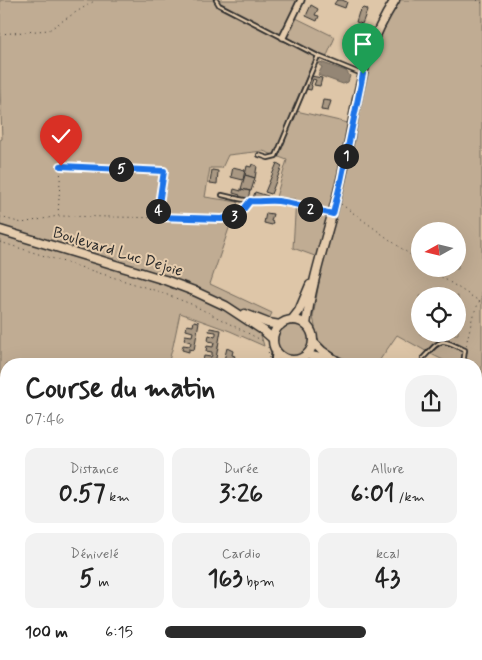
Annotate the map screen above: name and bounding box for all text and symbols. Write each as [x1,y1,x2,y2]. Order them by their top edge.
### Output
pin [342,23,384,74]
icon: arrive [349,30,377,58]
pin [40,115,82,166]
icon: check [47,122,75,150]
pin: 1 [334,144,358,168]
text: 1 [343,147,350,165]
pin: 5 [108,156,134,182]
text: 5 [117,160,126,178]
pin: 2 [298,196,322,222]
pin: 4 [146,198,170,224]
text: 2 [307,200,314,218]
text: 4 [154,202,163,220]
pin: 3 [222,204,246,228]
text: 3 [231,207,238,225]
street label: Boulevard Luc Dejoie [50,222,186,282]
north arrow [411,222,466,278]
map controls [411,222,466,342]
button: locate [411,287,466,342]
text: Course du matin [25,371,215,408]
button: share [405,375,457,427]
text: 07:46 [25,409,64,430]
text: Distance [70,460,119,478]
text: Durée [223,460,259,478]
text: Allure [371,460,404,478]
text: 0.57 [59,478,106,511]
text: 3:26 [219,478,263,511]
text: 6:01 [350,478,395,511]
text: km [106,488,130,506]
text: /km [395,488,425,506]
text: Dénivelé [70,545,118,563]
text: Cardio [222,545,260,563]
text: kcal [376,545,399,563]
text: 5 [79,563,94,596]
text: 163 [207,563,243,596]
text: 43 [375,563,400,596]
text: m [94,573,109,591]
text: bpm [243,573,275,591]
text: 100 m [25,622,68,643]
text: 6:15 [105,622,133,643]

